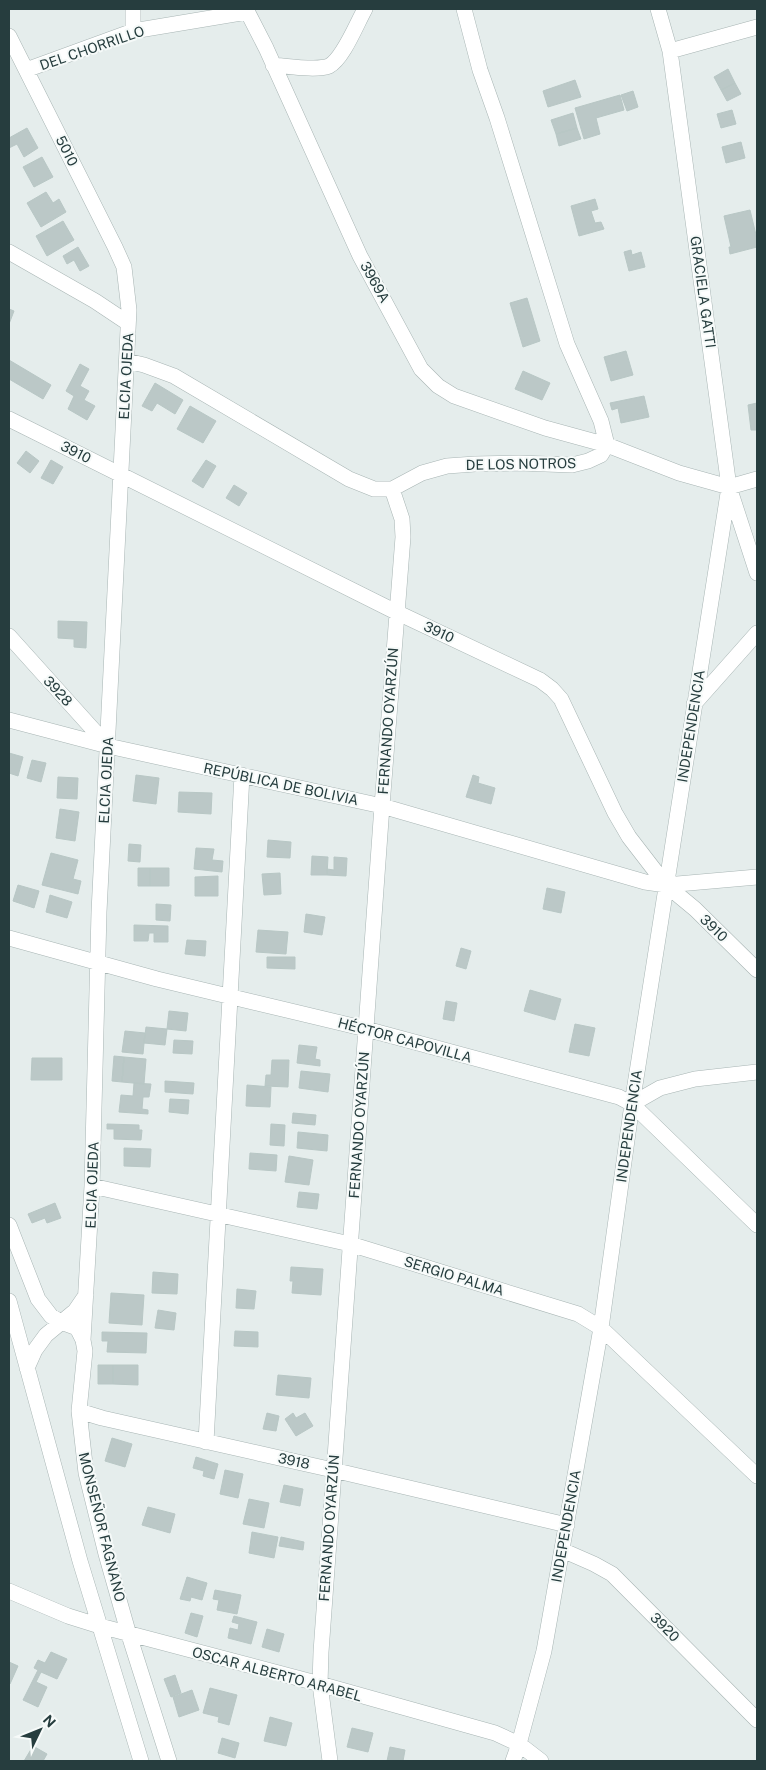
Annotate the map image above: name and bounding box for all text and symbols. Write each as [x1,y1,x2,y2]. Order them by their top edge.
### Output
street label: DEL CHORRILLO [38,23,146,73]
street label: 5010 [53,133,81,169]
street label: GRACIELA GATTI [687,235,719,349]
street label: 3969A [357,259,393,305]
street label: ELCIA OJEDA [116,332,136,420]
street label: 3910 [58,438,94,466]
street label: DE LOS NOTROS [465,455,577,473]
street label: 3910 [421,618,457,646]
street label: FERNANDO OYARZÚN [373,647,401,795]
street label: INDEPENDENCIA [674,668,708,783]
street label: 3928 [40,673,76,709]
street label: ELCIA OJEDA [96,736,116,824]
street label: REPÚBLICA DE BOLIVIA [202,758,360,808]
street label: 3910 [697,911,731,945]
street label: HÉCTOR CAPOVILLA [336,1013,474,1066]
street label: FERNANDO OYARZÚN [344,1051,372,1199]
street label: INDEPENDENCIA [613,1068,645,1183]
street label: ELCIA OJEDA [82,1141,102,1229]
street label: SERGIO PALMA [402,1253,506,1299]
street label: MONSEÑOR FAGNANO [76,1450,129,1603]
street label: 3918 [277,1450,311,1472]
street label: FERNANDO OYARZÚN [314,1454,342,1602]
street label: INDEPENDENCIA [548,1469,584,1583]
street label: 3920 [647,1609,683,1645]
street label: OSCAR ALBERTO ARABEL [190,1644,364,1704]
north arrow [15,1705,65,1755]
text: N [40,1712,59,1731]

